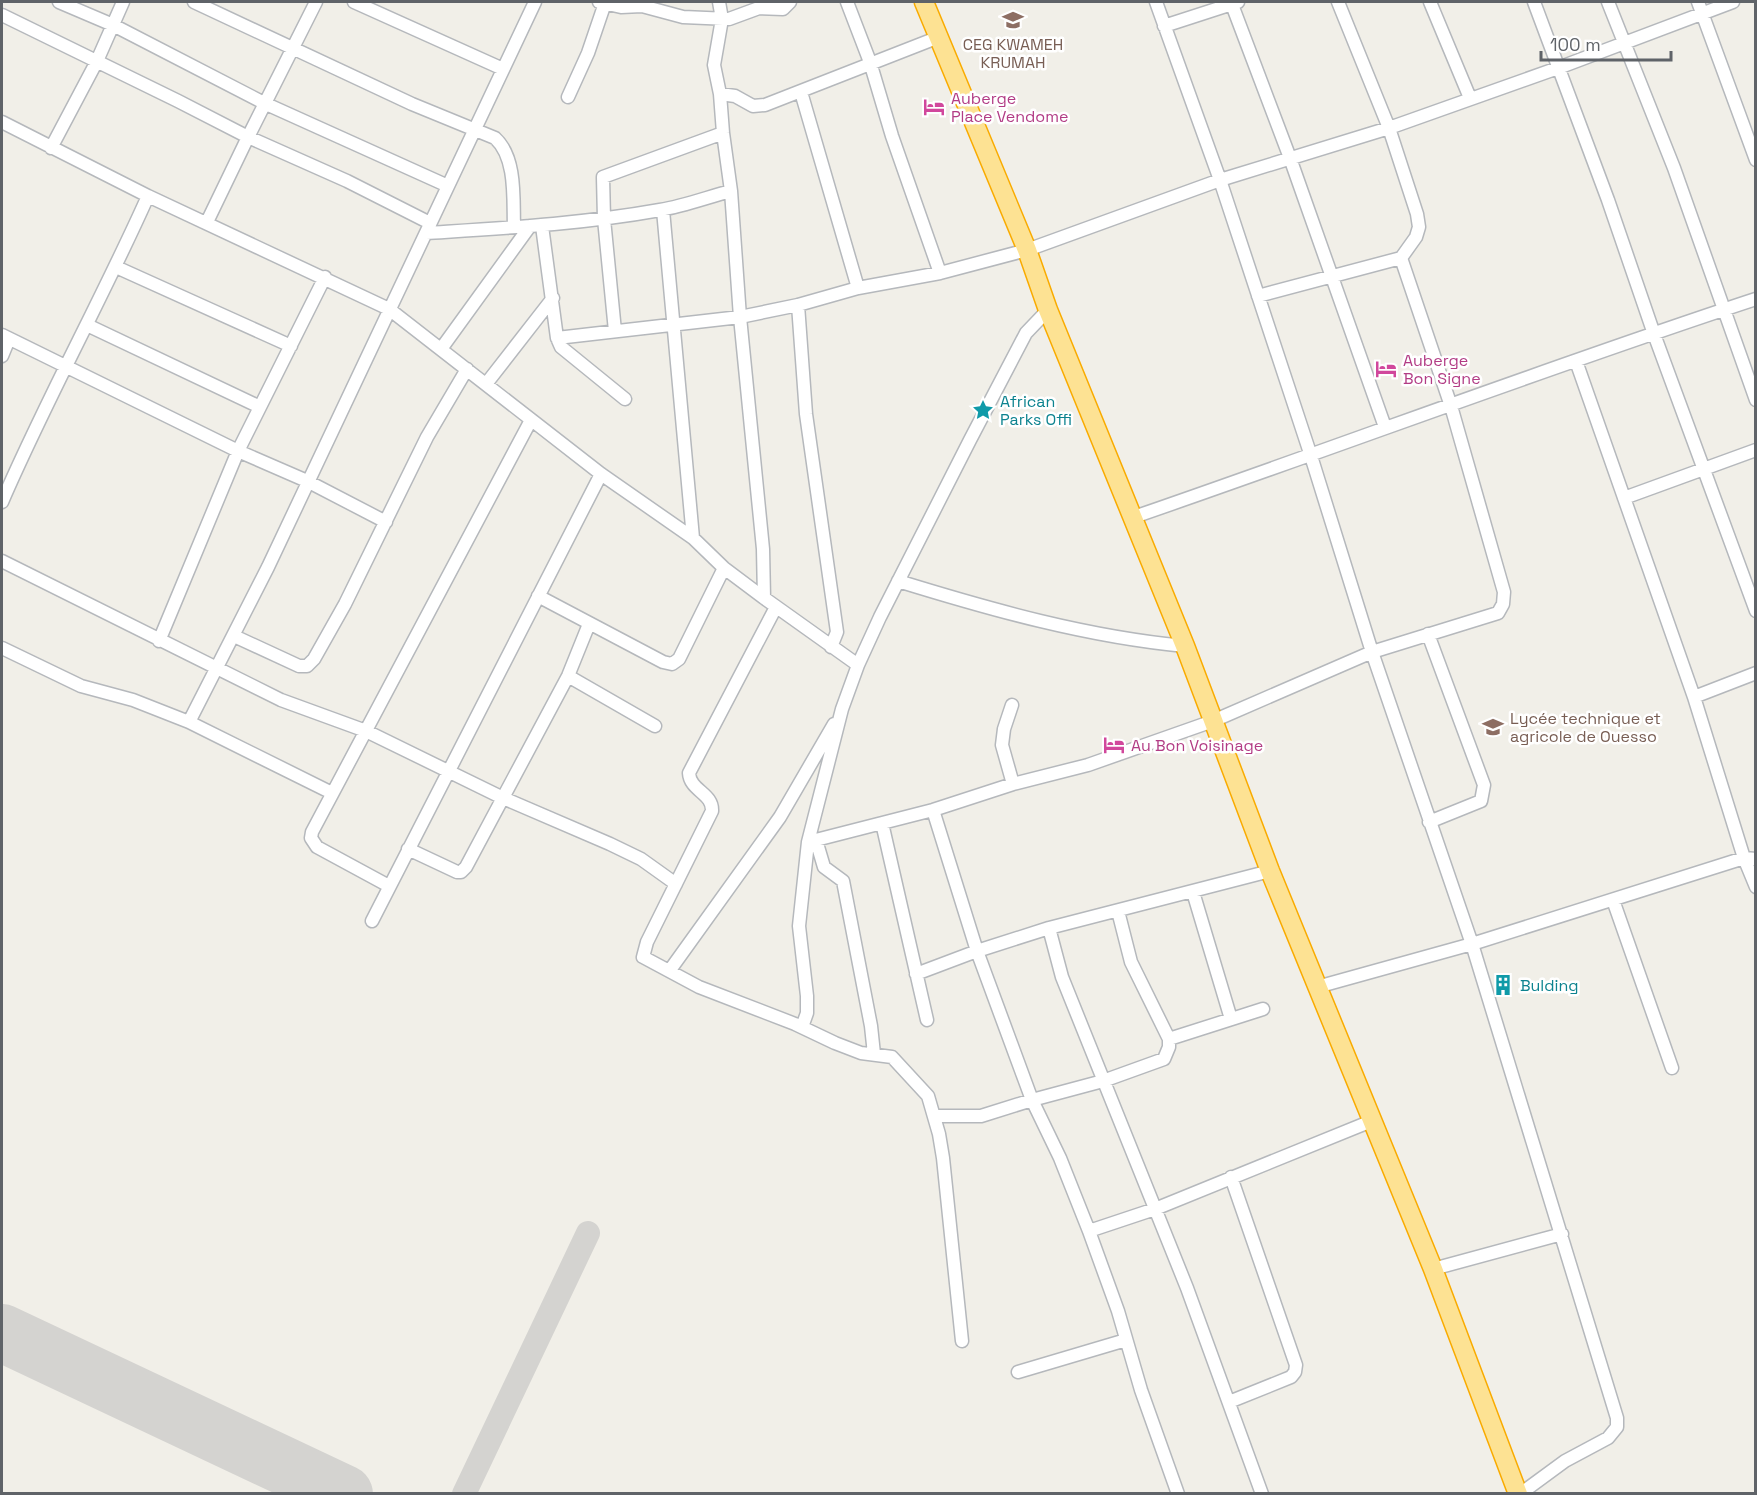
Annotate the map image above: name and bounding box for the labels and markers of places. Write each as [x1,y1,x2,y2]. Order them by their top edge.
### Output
school or university icon: CEG KWAMEH KRUMAH [1001,8,1025,32]
place label: CEG KWAMEH KRUMAH [963,34,1063,73]
place label: Auberge Place Vendome [951,88,1068,127]
hotel icon: Auberge Place Vendome [922,95,946,119]
place label: Auberge Bon Signe [1403,350,1481,389]
hotel icon: Auberge Bon Signe [1374,357,1398,381]
place label: African Parks Offi [1000,391,1072,430]
place icon: African Parks Offi [971,398,995,422]
place label: Lycée technique et agricole de Ouesso [1510,708,1661,747]
school or university icon: Lycée technique et agricole de Ouesso [1481,715,1505,739]
hotel icon: Au Bon Voisinage [1102,733,1126,757]
place label: Au Bon Voisinage [1131,735,1263,756]
building icon: Bulding [1491,973,1515,997]
place label: Bulding [1520,975,1579,996]

